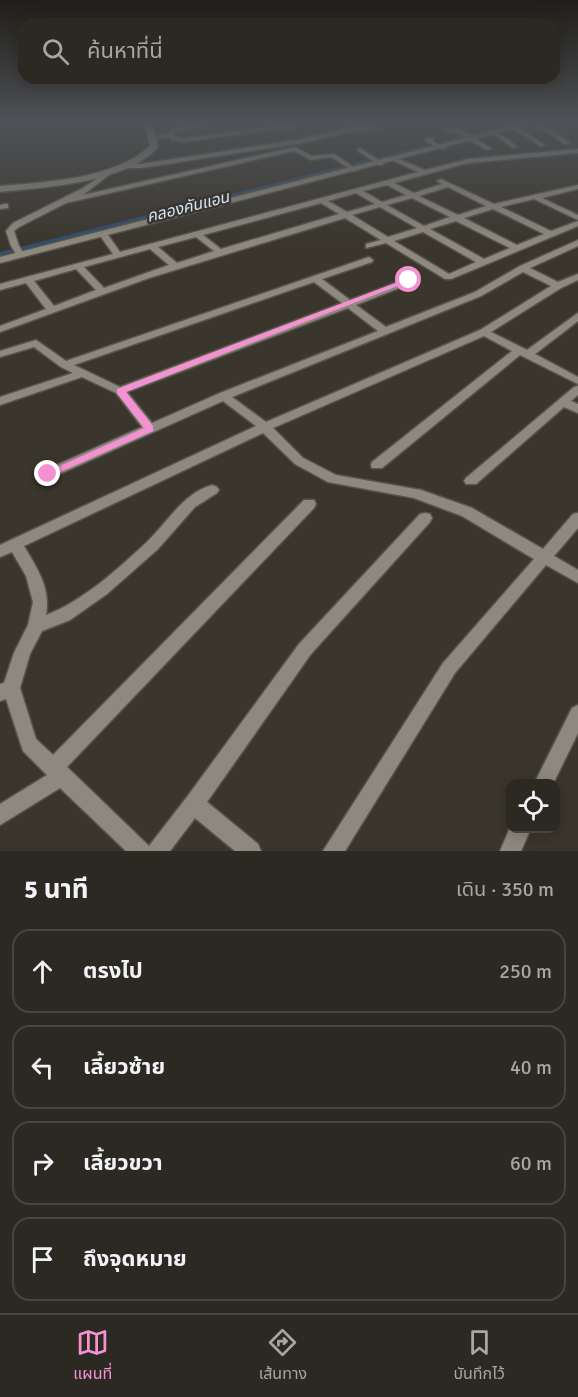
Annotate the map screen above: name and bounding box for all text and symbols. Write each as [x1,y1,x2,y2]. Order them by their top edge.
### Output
search box [18,18,560,84]
icon: search [39,35,72,68]
text: ค้นหาที่นี่ [87,37,163,64]
water label: คลองคันแอน [145,187,232,227]
route start [395,266,421,292]
route end [34,460,60,486]
map controls [506,779,560,833]
button: locate [506,779,560,833]
text: 5 นาที [24,874,89,906]
text: เดิน · 350 m [456,877,554,902]
icon: ahead [26,955,59,988]
text: ตรงไป [83,957,143,984]
text: 250 m [499,959,552,984]
icon: left [26,1051,59,1084]
text: เลี้ยวซ้าย [83,1053,165,1080]
text: 40 m [510,1055,552,1080]
icon: right [26,1147,59,1180]
text: เลี้ยวขวา [83,1149,163,1176]
text: 60 m [510,1151,552,1176]
icon: arrive [26,1243,59,1276]
text: ถึงจุดหมาย [83,1245,187,1272]
tab: แผนที่ [73,1326,112,1386]
tab: เส้นทาง [259,1326,307,1386]
tab: บันทึกไว้ [453,1326,505,1386]

